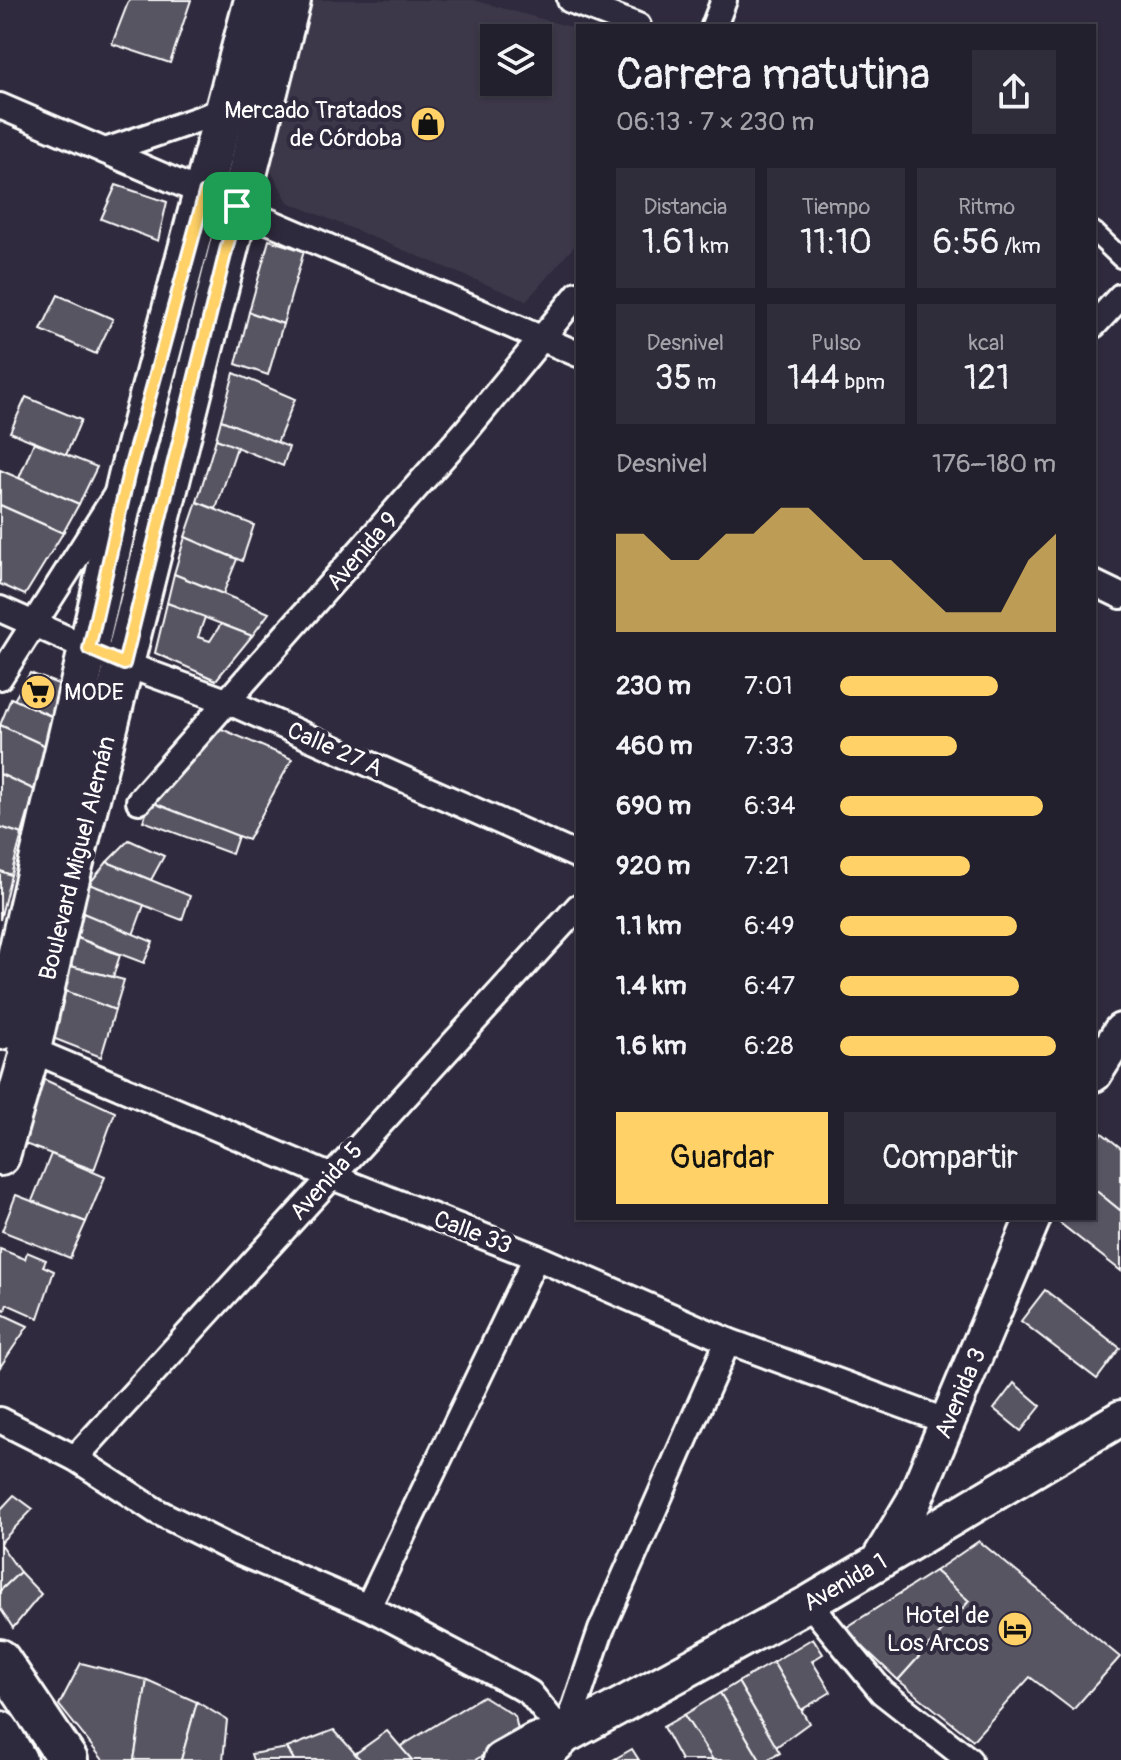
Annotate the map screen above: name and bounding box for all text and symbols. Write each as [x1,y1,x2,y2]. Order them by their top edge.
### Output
map controls [480,24,552,96]
button: layers [480,24,552,96]
text: Carrera matutina [616,48,930,103]
button: share [972,50,1056,134]
place label: Mercado Tratados de Córdoba [224,96,402,153]
shop icon: Mercado Tratados de Córdoba [409,105,447,143]
text: 06:13 · 7 × 230 m [616,106,814,138]
pin [203,172,271,240]
icon: arrive [215,184,259,228]
text: Distancia [643,193,727,221]
text: Tiempo [802,193,870,221]
text: Ritmo [958,193,1015,221]
text: 1.61 [642,221,696,264]
text: 11:10 [800,221,872,264]
text: 6:56 [932,221,1000,264]
text: km [696,232,729,260]
text: /km [1000,232,1041,260]
text: Desnivel [647,329,724,357]
text: Pulso [811,329,861,357]
text: kcal [969,329,1005,357]
text: 35 [654,357,692,400]
text: 144 [787,357,840,400]
text: 121 [964,357,1009,400]
text: m [692,368,716,396]
text: bpm [840,368,885,396]
text: Desnivel [616,448,708,480]
text: 176–180 m [932,448,1056,480]
street label: Avenida 9 [320,506,404,597]
text: 230 m [616,670,691,702]
text: 7:01 [744,670,793,702]
supermarket icon: MODE [19,673,57,711]
place label: MODE [64,678,124,707]
street label: Calle 27 A [283,716,387,783]
text: 460 m [616,730,693,762]
text: 7:33 [744,730,794,762]
street label: Boulevard Miguel Alemán [33,733,122,983]
text: 690 m [616,790,691,822]
text: 6:34 [744,790,796,822]
text: 920 m [616,850,690,882]
text: 7:21 [744,850,789,882]
text: 1.1 km [616,910,682,942]
text: 6:49 [744,910,795,942]
text: 1.4 km [616,970,687,1002]
text: 6:47 [744,970,795,1002]
text: 1.6 km [616,1030,687,1062]
text: 6:28 [744,1030,794,1062]
button: Guardar [616,1112,828,1204]
button: Compartir [844,1112,1056,1204]
street label: Avenida 5 [284,1136,369,1226]
street label: Calle 33 [430,1204,516,1261]
street label: Avenida 3 [928,1343,992,1443]
street label: Avenida 1 [798,1547,892,1618]
place label: Hotel de Los Arcos [887,1601,989,1658]
hotel icon: Hotel de Los Arcos [996,1610,1034,1648]

